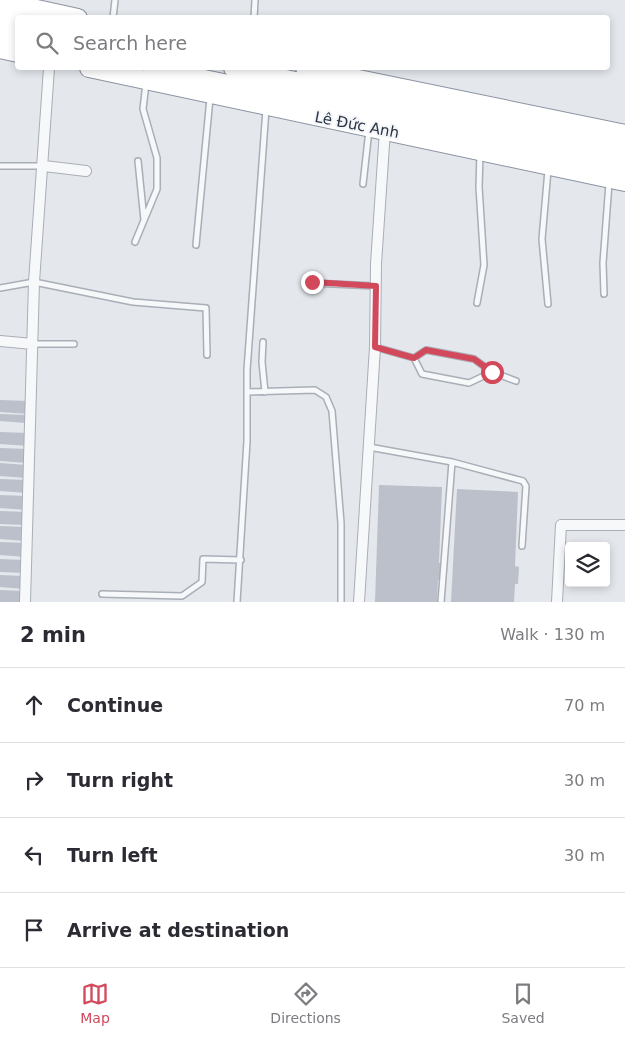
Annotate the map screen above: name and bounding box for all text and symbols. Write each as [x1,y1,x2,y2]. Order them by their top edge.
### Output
search box [15,15,610,70]
icon: search [33,29,61,57]
text: Search here [73,32,187,54]
street label: Lê Đức Anh [313,108,401,142]
route end [301,271,324,294]
route start [481,361,504,384]
map controls [565,542,610,587]
button: layers [565,542,610,587]
text: 2 min [20,623,86,647]
text: Walk · 130 m [500,625,605,644]
icon: ahead [20,691,48,719]
text: Continue [67,694,163,716]
text: 70 m [564,696,605,715]
icon: right [20,766,48,794]
text: Turn right [67,769,173,791]
text: 30 m [564,771,605,790]
icon: left [20,841,48,869]
text: Turn left [67,844,158,866]
text: 30 m [564,846,605,865]
icon: arrive [20,916,48,944]
text: Arrive at destination [67,919,289,941]
tab: Map [80,980,110,1026]
tab: Directions [270,980,341,1026]
tab: Saved [501,980,545,1026]

